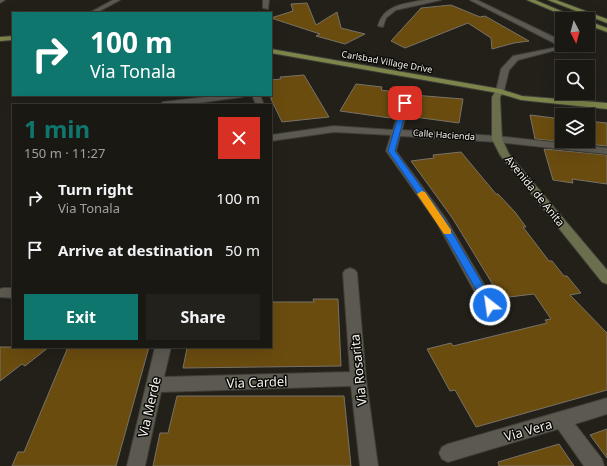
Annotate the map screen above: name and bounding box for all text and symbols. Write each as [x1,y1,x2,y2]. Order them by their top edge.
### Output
north arrow [555,12,595,52]
map controls [555,12,595,148]
text: 100 m [90,23,173,61]
icon: right [24,28,76,80]
street label: Carlsbad Village Drive [341,47,434,76]
text: Via Tonala [90,59,176,83]
button: search [555,60,595,100]
pin [388,86,422,120]
icon: arrive [394,92,416,114]
button: layers [555,108,595,148]
text: 1 min [24,112,90,145]
button: close [218,117,260,159]
street label: Calle Hacienda [412,126,476,143]
text: 150 m · 11:27 [24,144,105,162]
street label: Avenida de Anita [502,152,569,229]
text: Turn right [58,179,133,199]
icon: right [24,187,46,209]
text: 100 m [216,188,260,208]
text: Via Tonala [58,199,120,217]
icon: arrive [24,239,46,261]
text: Arrive at destination [58,240,213,260]
text: 50 m [225,240,260,260]
position arrow [469,284,511,326]
button: Exit [24,294,138,340]
button: Share [146,294,260,340]
street label: Via Rosarita [345,333,371,407]
street label: Via Cardel [226,372,288,392]
street label: Via Merde [133,375,165,439]
street label: Via Vera [502,415,554,445]

